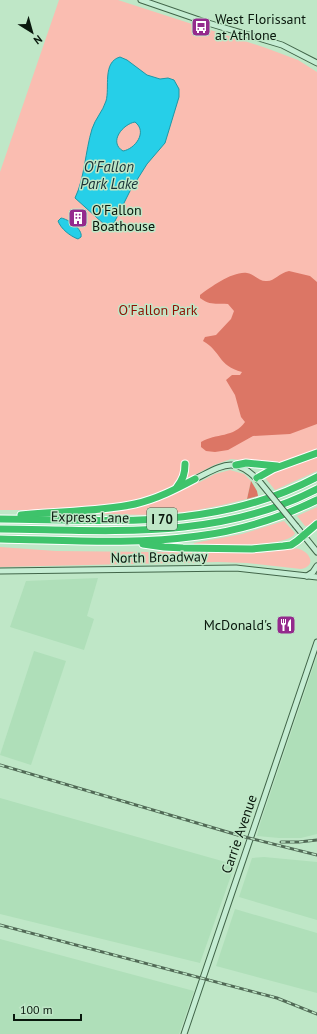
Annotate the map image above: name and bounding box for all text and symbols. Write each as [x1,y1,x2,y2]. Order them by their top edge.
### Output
place label: West Florissant at Athlone [215,10,306,44]
north arrow [12,12,52,52]
bus stop icon: West Florissant at Athlone [190,16,212,38]
text: N [31,32,45,48]
water label: O'Fallon Park Lake [80,157,138,193]
place label: O'Fallon Boathouse [92,201,155,235]
building icon: O'Fallon Boathouse [67,207,89,229]
park label: O'Fallon Park [118,301,198,319]
street label: Express Lane [51,507,129,527]
road number: I 70 [147,508,177,530]
street label: North Broadway [110,547,208,567]
restaurant icon: McDonald's [275,614,297,636]
place label: McDonald's [204,616,272,634]
street label: Carrie Avenue [217,792,261,876]
scale bar [14,996,81,1022]
text: 100 m [20,1002,53,1017]

